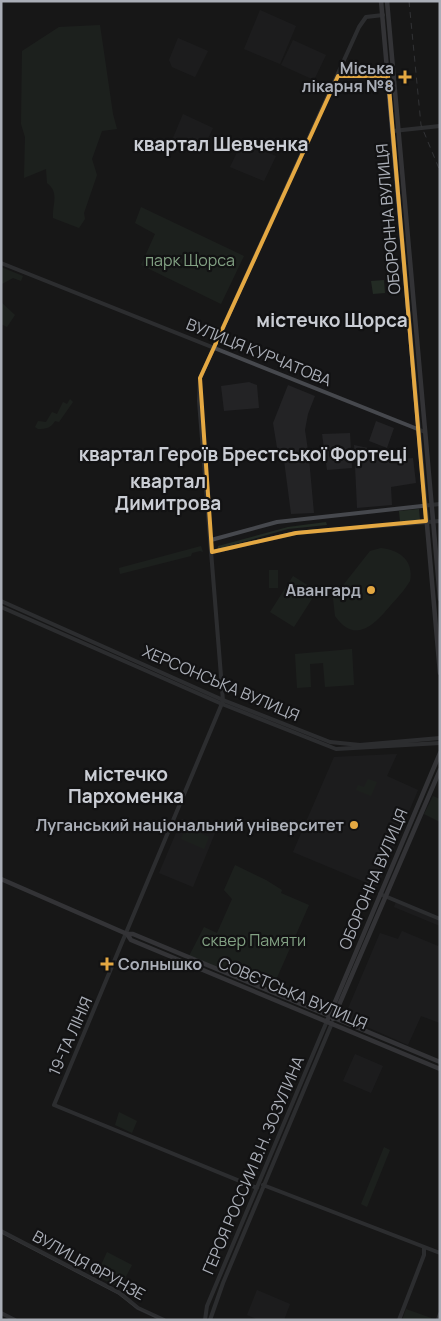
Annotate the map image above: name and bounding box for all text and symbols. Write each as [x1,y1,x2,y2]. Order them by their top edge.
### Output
place label: Міська лікарня №8 [302,57,394,97]
marker: Міська лікарня №8 [398,70,412,84]
district label: квартал Шевченка [134,131,309,157]
street label: ОБОРОННА ВУЛИЦЯ [370,143,406,295]
park label: парк Щорса [145,249,235,271]
district label: містечко Щорса [256,307,408,333]
street label: ВУЛИЦЯ КУРЧАТОВА [183,313,335,391]
district label: квартал Героїв Брестської Фортеці [79,441,407,467]
district label: квартал Димитрова [115,468,221,516]
place label: Авангард [285,579,361,601]
marker: Авангард [365,584,377,596]
street label: ХЕРСОНСЬКА ВУЛИЦЯ [139,640,303,726]
district label: містечко Пархоменка [68,761,184,809]
street label: ОБОРОННА ВУЛИЦЯ [333,805,413,953]
place label: Луганський національний університет [36,814,344,836]
marker: Луганський національний університет [348,819,360,831]
park label: сквер Памяти [202,929,306,951]
street label: СОВЄТСЬКА ВУЛИЦЯ [215,952,371,1034]
place label: Солнышко [118,953,202,975]
marker: Солнышко [100,957,114,971]
street label: 19-ТА ЛІНІЯ [43,993,97,1079]
street label: ГЕРОЯ РОССИИ В.Н. ЗОЗУЛИНА [197,1052,309,1278]
street label: ВУЛИЦЯ ФРУНЗЕ [29,1225,149,1305]

